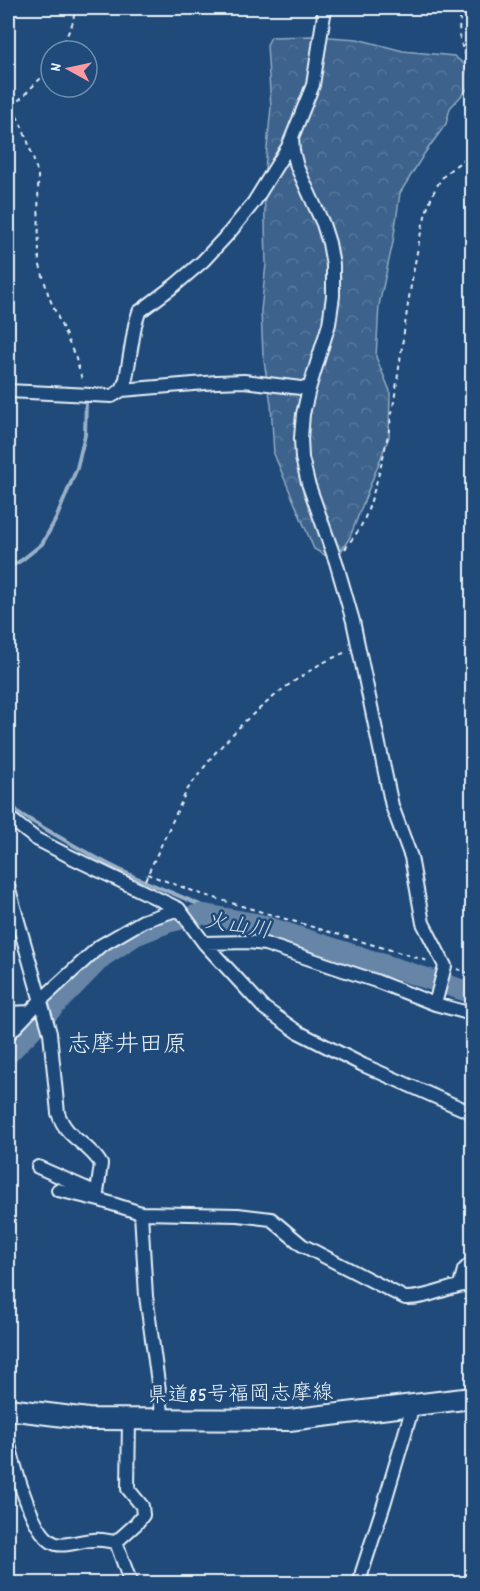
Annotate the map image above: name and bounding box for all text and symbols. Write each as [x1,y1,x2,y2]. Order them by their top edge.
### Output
north arrow [39,39,99,99]
text: N [45,62,69,73]
water label: 火山川 [202,906,273,948]
district label: 志摩井田原 [67,1029,187,1063]
street label: 県道85号福岡志摩線 [147,1379,333,1413]

